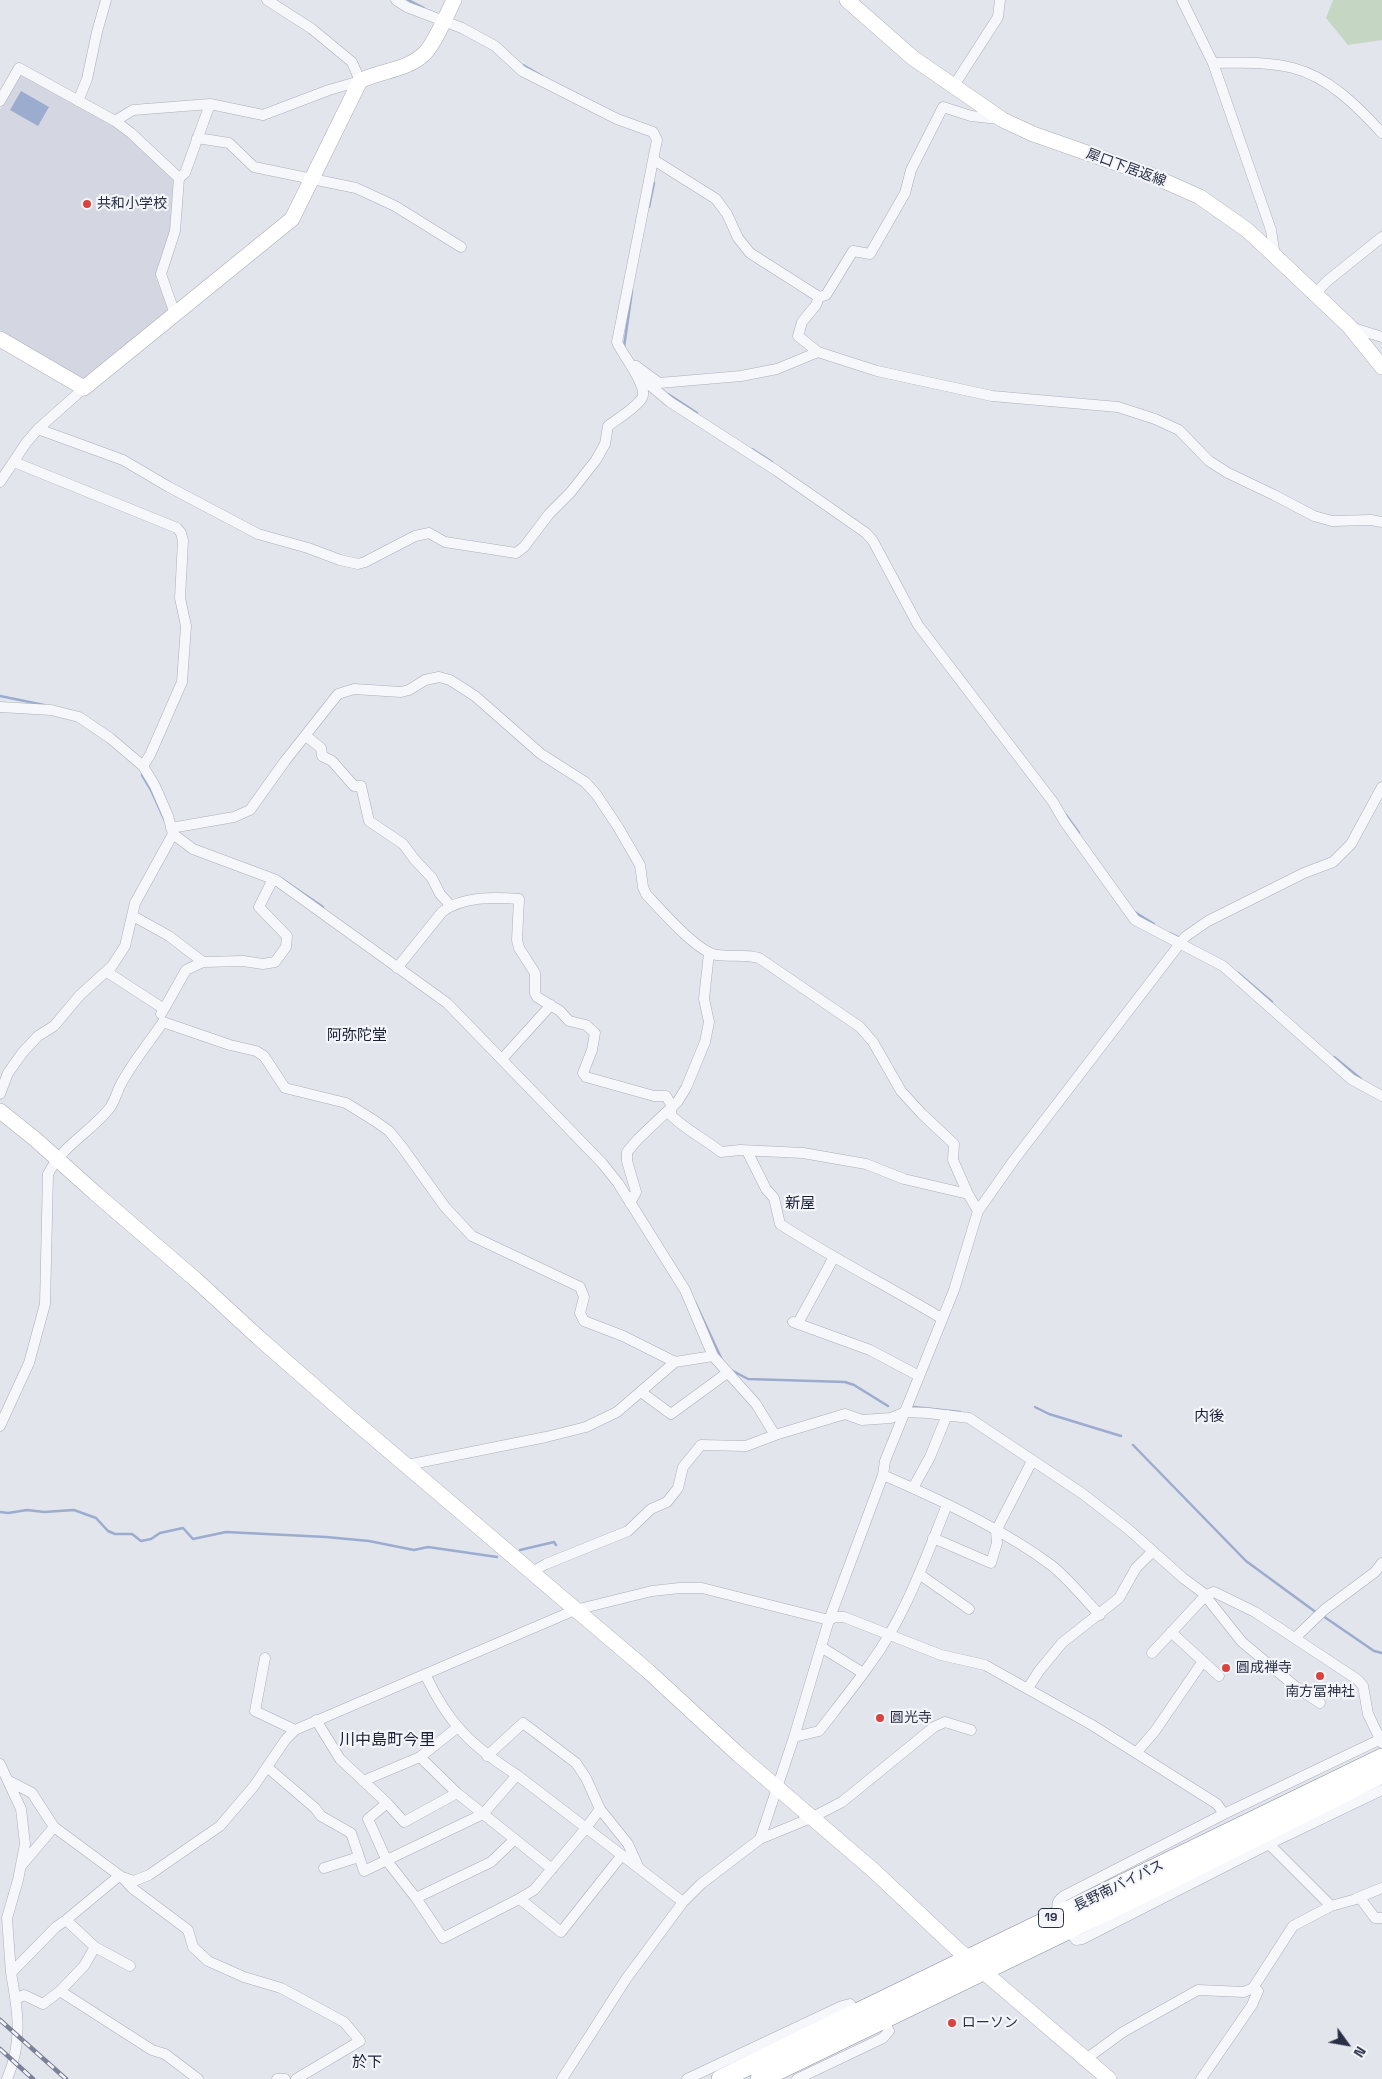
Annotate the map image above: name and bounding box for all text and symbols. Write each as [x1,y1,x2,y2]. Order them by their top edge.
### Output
street label: 犀口下居返線 [1084,146,1168,190]
place label: 共和小学校 [97,196,167,212]
marker: 共和小学校 [81,198,93,210]
district label: 阿弥陀堂 [327,1027,387,1045]
district label: 新屋 [785,1195,815,1213]
district label: 内後 [1194,1408,1224,1426]
place label: 圓成禅寺 [1236,1660,1292,1676]
marker: 圓成禅寺 [1220,1662,1232,1674]
marker: 南方冨神社 [1314,1670,1326,1682]
place label: 南方冨神社 [1285,1684,1355,1700]
place label: 圓光寺 [890,1710,932,1726]
marker: 圓光寺 [874,1712,886,1724]
district label: 川中島町今里 [339,1731,435,1751]
street label: 長野南バイパス [1071,1857,1167,1915]
road number: 19 [1038,1909,1064,1928]
place label: ローソン [962,2015,1018,2031]
marker: ローソン [946,2017,958,2029]
north arrow [1322,2019,1372,2069]
text: N [1350,2043,1370,2061]
district label: 於下 [352,2054,382,2072]

